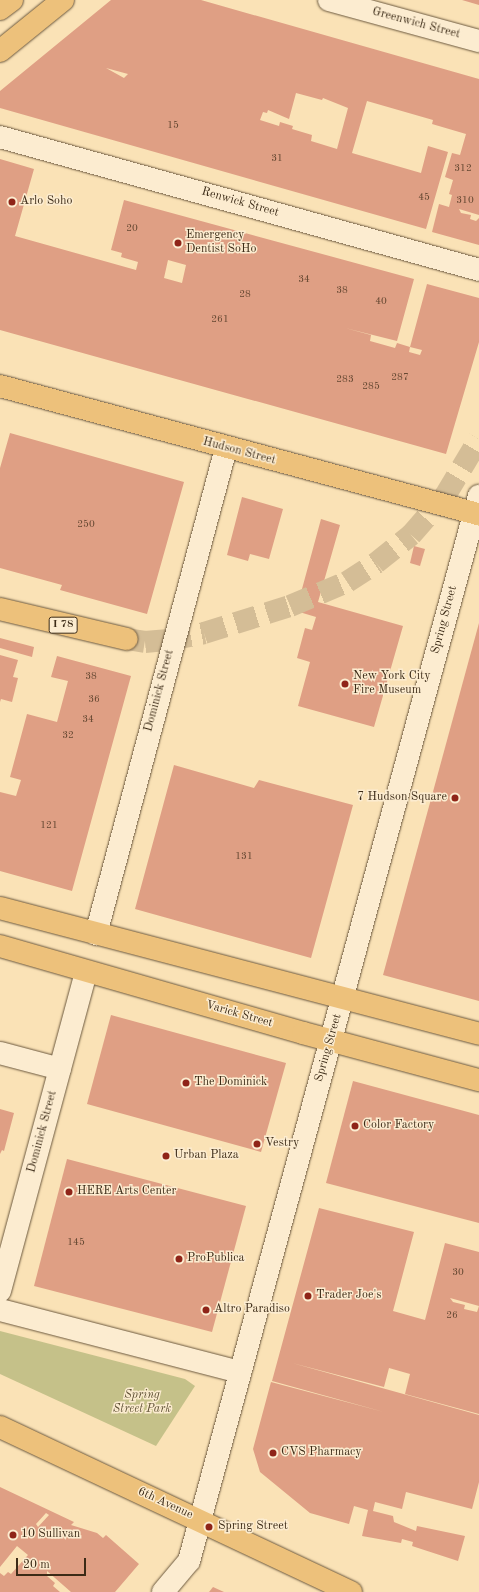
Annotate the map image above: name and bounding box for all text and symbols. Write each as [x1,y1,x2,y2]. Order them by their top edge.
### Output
street label: Greenwich Street [370,5,462,43]
house number: 15 [167,120,179,132]
house number: 31 [271,153,283,165]
house number: 312 [454,163,472,175]
street label: Renwick Street [200,185,280,221]
house number: 45 [418,192,430,204]
place label: Arlo Soho [20,195,73,209]
house number: 310 [456,195,474,207]
marker: Arlo Soho [7,197,17,207]
house number: 20 [126,223,138,235]
place label: Emergency Dentist SoHo [186,229,256,257]
marker: Emergency Dentist SoHo [173,238,183,248]
house number: 34 [298,274,310,286]
house number: 38 [336,285,348,297]
house number: 28 [239,289,251,301]
house number: 40 [375,296,387,308]
house number: 261 [211,314,229,326]
house number: 287 [391,372,409,384]
house number: 283 [336,374,354,386]
house number: 285 [362,381,380,393]
street label: Hudson Street [201,435,277,469]
house number: 250 [77,519,95,531]
street label: Spring Street [429,584,461,656]
road number: I 78 [48,616,78,634]
street label: Dominick Street [142,648,178,734]
place label: New York City Fire Museum [353,670,431,698]
house number: 38 [85,671,97,683]
marker: New York City Fire Museum [340,679,350,689]
house number: 36 [88,694,100,706]
house number: 34 [82,714,94,726]
house number: 32 [62,730,74,742]
place label: 7 Hudson Square [357,791,447,805]
marker: 7 Hudson Square [450,793,460,803]
house number: 121 [40,820,58,832]
house number: 131 [235,851,253,863]
street label: Varick Street [204,999,274,1031]
street label: Spring Street [312,1012,346,1084]
place label: The Dominick [194,1076,267,1090]
marker: The Dominick [181,1078,191,1088]
street label: Dominick Street [25,1089,61,1175]
place label: Color Factory [363,1119,434,1133]
marker: Color Factory [350,1121,360,1131]
place label: Vestry [265,1137,299,1151]
marker: Vestry [252,1139,262,1149]
place label: Urban Plaza [174,1149,239,1163]
marker: Urban Plaza [161,1151,171,1161]
place label: HERE Arts Center [77,1185,177,1199]
marker: HERE Arts Center [64,1187,74,1197]
house number: 145 [67,1237,85,1249]
place label: ProPublica [187,1252,244,1266]
marker: ProPublica [174,1254,184,1264]
house number: 30 [452,1267,464,1279]
place label: Trader Joe's [316,1289,382,1303]
marker: Trader Joe's [303,1291,313,1301]
place label: Altro Paradiso [214,1303,290,1317]
marker: Altro Paradiso [201,1305,211,1315]
house number: 26 [446,1310,458,1322]
park label: Spring Street Park [113,1389,171,1417]
place label: CVS Pharmacy [281,1446,362,1460]
marker: CVS Pharmacy [268,1448,278,1458]
street label: 6th Avenue [135,1485,195,1523]
place label: Spring Street [218,1520,288,1534]
marker: Spring Street [203,1521,215,1533]
place label: 10 Sullivan [21,1528,80,1542]
marker: 10 Sullivan [8,1530,18,1540]
scale bar [18,1550,88,1576]
text: 20 m [23,1559,50,1571]

